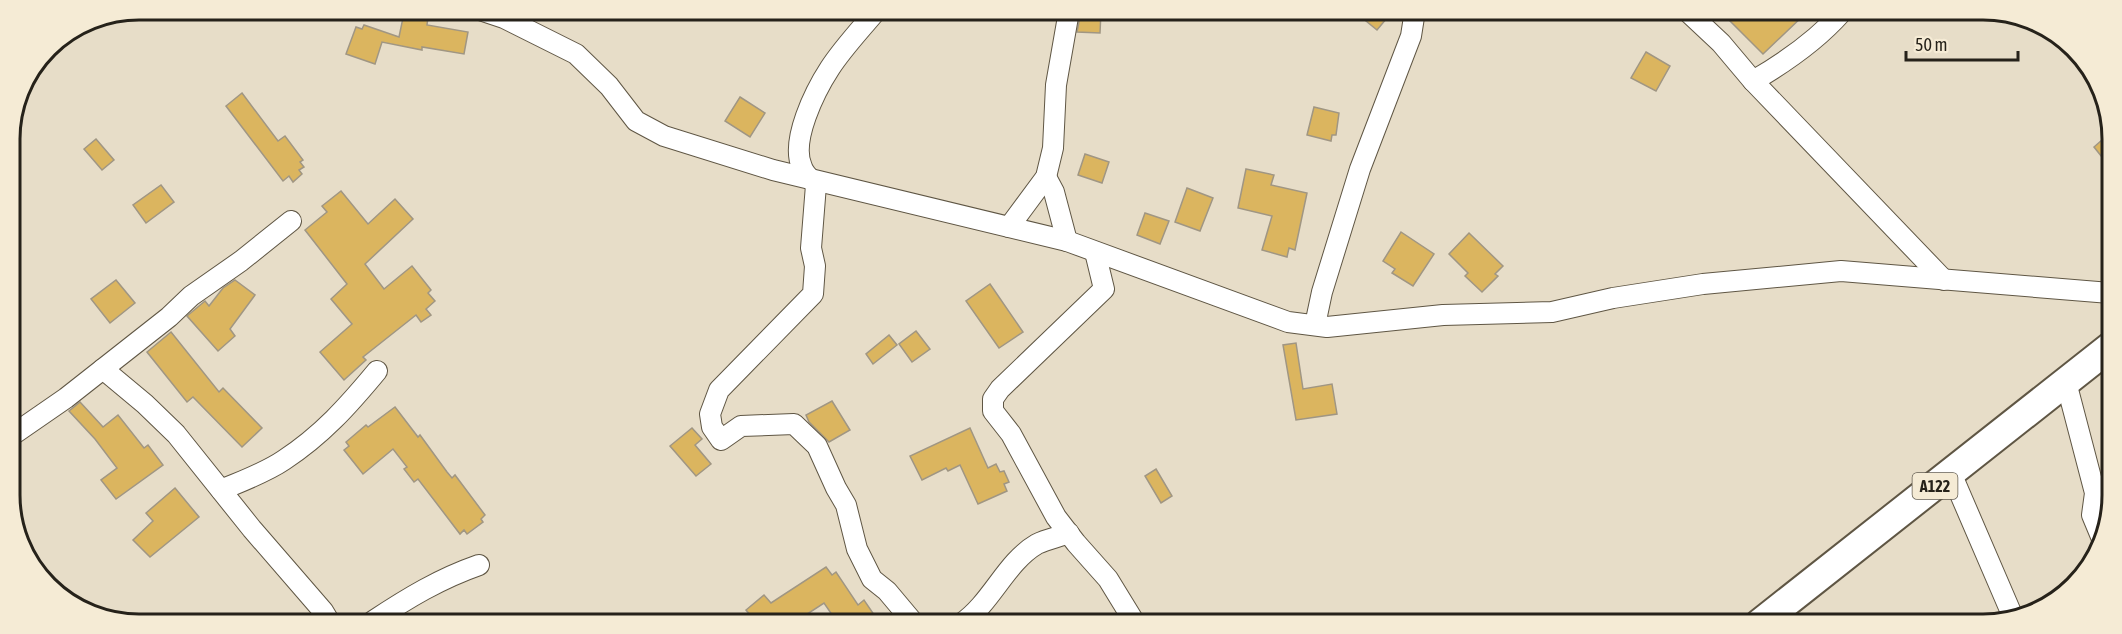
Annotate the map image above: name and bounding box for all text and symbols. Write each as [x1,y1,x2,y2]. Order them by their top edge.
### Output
scale bar [1906,24,2018,62]
text: 50 m [1915,34,1947,55]
road number: A122 [1912,473,1958,499]

